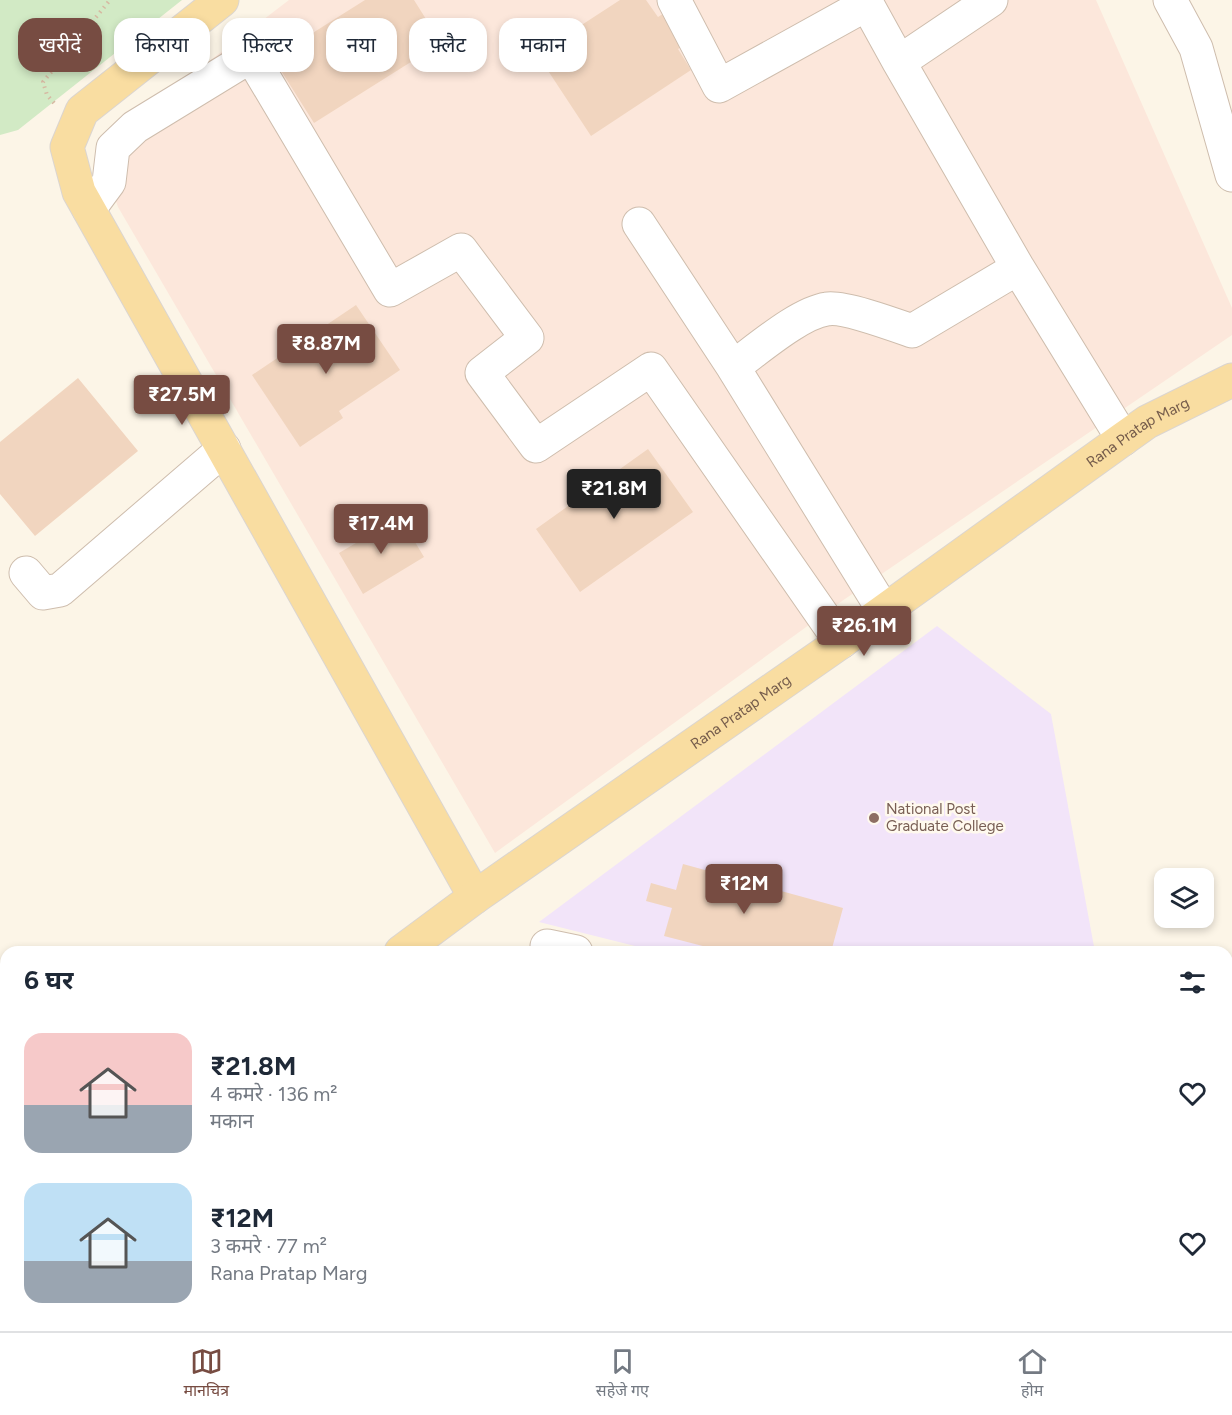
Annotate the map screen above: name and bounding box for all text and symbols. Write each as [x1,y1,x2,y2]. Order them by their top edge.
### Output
chip: खरीदें [18,18,102,72]
chip: किराया [114,18,210,72]
chip: फ़िल्टर [222,18,314,72]
chip: नया [326,18,397,72]
chip: फ़्लैट [409,18,487,72]
chip: मकान [499,18,587,72]
pin: ₹8.87M [277,324,375,375]
text: ₹8.87M [291,331,361,355]
pin: ₹27.5M [133,375,231,426]
text: ₹27.5M [148,382,216,406]
street label: Rana Pratap Marg [1083,394,1192,471]
pin: ₹21.8M [565,469,663,520]
text: ₹21.8M [581,476,647,500]
pin: ₹17.4M [332,504,430,555]
text: ₹17.4M [348,511,414,535]
pin: ₹26.1M [815,606,913,657]
text: ₹26.1M [831,613,897,637]
street label: Rana Pratap Marg [687,671,794,753]
place label: National Post Graduate College [886,800,1004,835]
marker: National Post Graduate College [867,811,881,825]
pin: ₹12M [708,864,780,915]
map controls [1154,868,1214,928]
button: layers [1154,868,1214,928]
text: ₹12M [719,871,769,895]
text: 6 घर [24,964,74,996]
icon: filters [1176,966,1209,999]
text: ₹21.8M [210,1050,296,1082]
icon: home [72,1057,144,1129]
icon: heart [1176,1077,1209,1110]
text: 4 कमरे · 136 m² [210,1082,337,1106]
text: मकान [210,1109,254,1133]
text: ₹12M [210,1202,274,1234]
icon: home [72,1207,144,1279]
icon: heart [1176,1227,1209,1260]
text: 3 कमरे · 77 m² [210,1234,327,1258]
text: Rana Pratap Marg [210,1261,368,1285]
tab: मानचित्र [183,1345,229,1403]
tab: सहेजे गए [596,1345,649,1403]
tab: होम [1016,1345,1049,1403]

